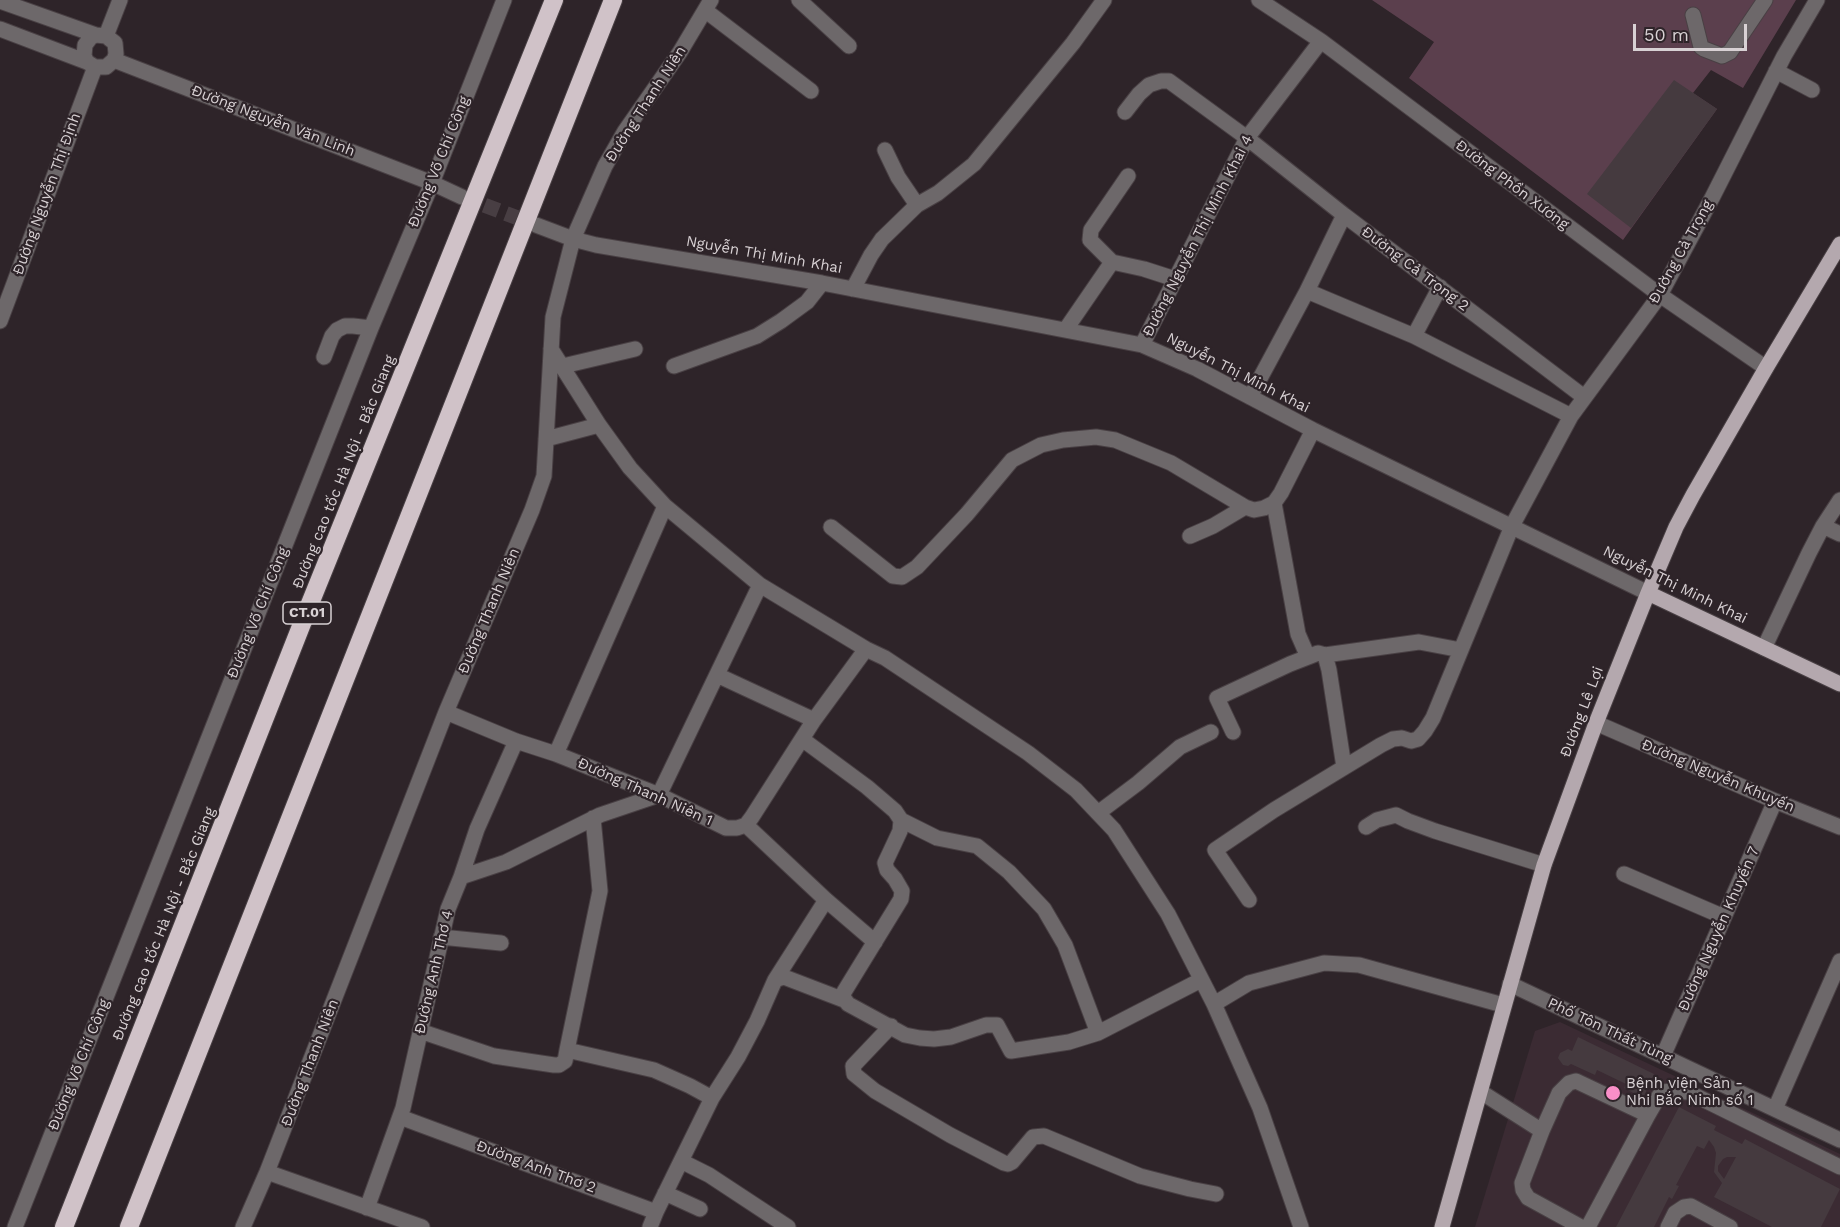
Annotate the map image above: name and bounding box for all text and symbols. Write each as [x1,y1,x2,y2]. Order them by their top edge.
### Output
scale bar [1636,12,1750,50]
text: 50 m [1644,24,1689,45]
street label: Đường Thanh Niên [602,43,690,165]
street label: Đường Nguyễn Văn Linh [189,81,357,161]
street label: Đường Võ Chí Công [404,94,474,230]
street label: Đường Nguyễn Thị Định [9,110,85,278]
street label: Đường Nguyễn Thị Minh Khai 4 [1139,132,1257,340]
street label: Đường Phồn Xương [1452,136,1572,234]
street label: Đường Cả Trọng [1645,197,1717,307]
street label: Đường Cả Trọng 2 [1358,223,1472,315]
street label: Nguyễn Thị Minh Khai [685,232,843,278]
street label: Nguyễn Thị Minh Khai [1163,329,1313,417]
street label: Đường cao tốc Hà Nội - Bắc Giang [289,353,399,591]
street label: Nguyễn Thị Minh Khai [1600,542,1750,628]
street label: Đường Võ Chí Công [223,545,293,681]
street label: Đường Thanh Niên [454,545,524,677]
road number: CT.01 [283,602,331,624]
street label: Đường Lê Lợi [1556,664,1608,760]
street label: Đường Nguyễn Khuyến [1639,736,1797,816]
street label: Đường Thanh Niên 1 [575,754,715,830]
street label: Đường cao tốc Hà Nội - Bắc Giang [109,805,219,1043]
street label: Đường Nguyễn Khuyến 7 [1675,844,1763,1014]
street label: Đường Anh Thơ 4 [411,908,457,1036]
street label: Phố Tôn Thất Tùng [1545,994,1675,1068]
street label: Đường Võ Chí Công [44,997,114,1133]
street label: Đường Thanh Niên [277,997,343,1129]
place label: Bệnh viện Sản - Nhi Bắc Ninh số 1 [1626,1075,1754,1110]
marker: Bệnh viện Sản - Nhi Bắc Ninh số 1 [1604,1084,1622,1102]
street label: Đường Anh Thơ 2 [474,1137,598,1197]

